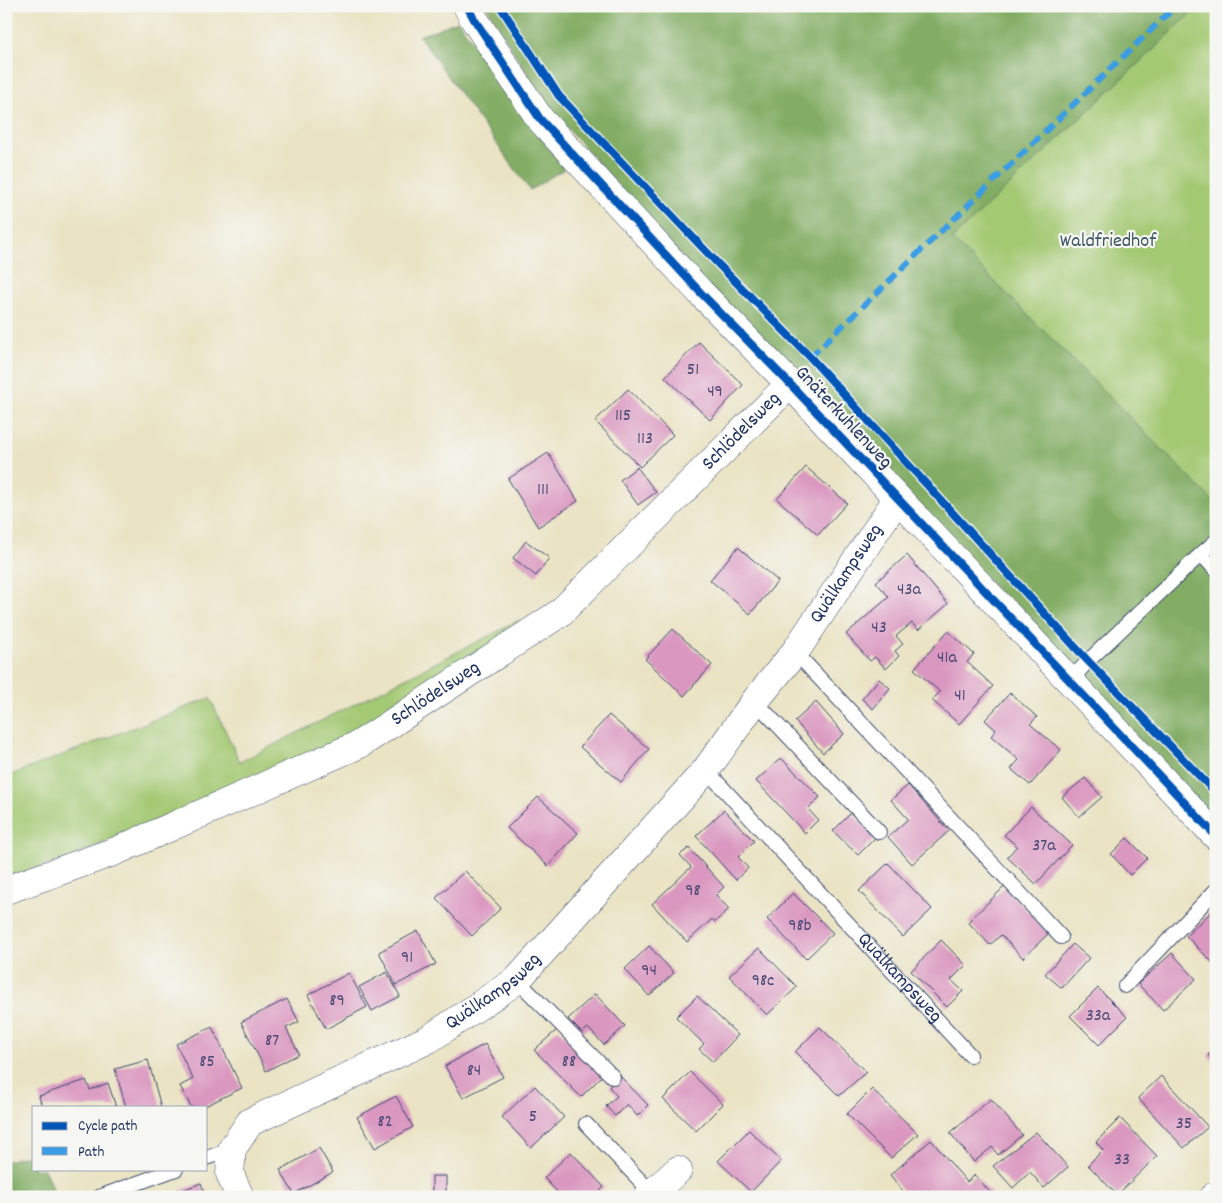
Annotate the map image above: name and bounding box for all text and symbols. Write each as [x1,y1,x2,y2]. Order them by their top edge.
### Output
park label: Waldfriedhof [1060,228,1157,256]
house number: 51 [687,358,699,383]
street label: Gnäterkuhlenweg [788,360,898,476]
house number: 49 [707,380,723,405]
street label: Schlödelsweg [696,386,788,478]
house number: 115 [615,404,631,429]
house number: 113 [637,427,653,452]
house number: 111 [537,478,549,503]
street label: Quälkampsweg [804,519,890,629]
house number: 43a [897,578,922,603]
house number: 43 [871,616,887,641]
house number: 41a [937,646,957,671]
street label: Schlödelsweg [386,655,486,734]
house number: 41 [954,684,966,709]
house number: 37a [1032,834,1056,859]
house number: 98 [685,879,701,904]
house number: 98b [788,914,812,939]
street label: Quälkampsweg [850,927,948,1030]
house number: 91 [401,946,413,971]
street label: Quälkampsweg [440,947,548,1038]
house number: 94 [641,959,657,984]
house number: 98c [752,969,774,994]
house number: 89 [329,989,345,1014]
house number: 33a [1086,1004,1111,1029]
house number: 87 [265,1029,279,1054]
house number: 85 [199,1050,215,1075]
house number: 88 [562,1050,576,1075]
house number: 84 [467,1059,481,1084]
house number: 5 [529,1105,537,1130]
legend [32,1106,208,1170]
house number: 82 [377,1110,393,1135]
house number: 35 [1176,1112,1192,1137]
text: Cycle path [78,1116,138,1138]
text: Path [78,1142,104,1164]
house number: 33 [1114,1148,1130,1173]

